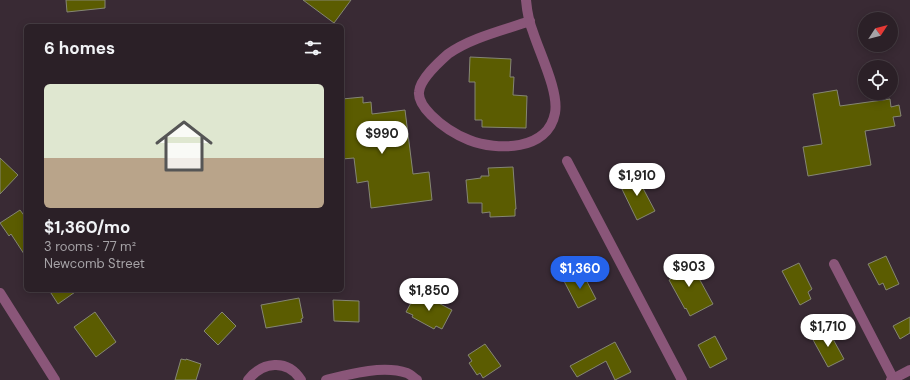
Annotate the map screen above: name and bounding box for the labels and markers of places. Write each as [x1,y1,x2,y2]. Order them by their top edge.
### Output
pin: $990 [358,121,406,155]
pin: $1,910 [604,163,670,197]
pin: $903 [665,254,713,288]
pin: $1,360 [547,256,613,290]
pin: $1,850 [396,278,462,312]
pin: $1,710 [795,314,861,348]

